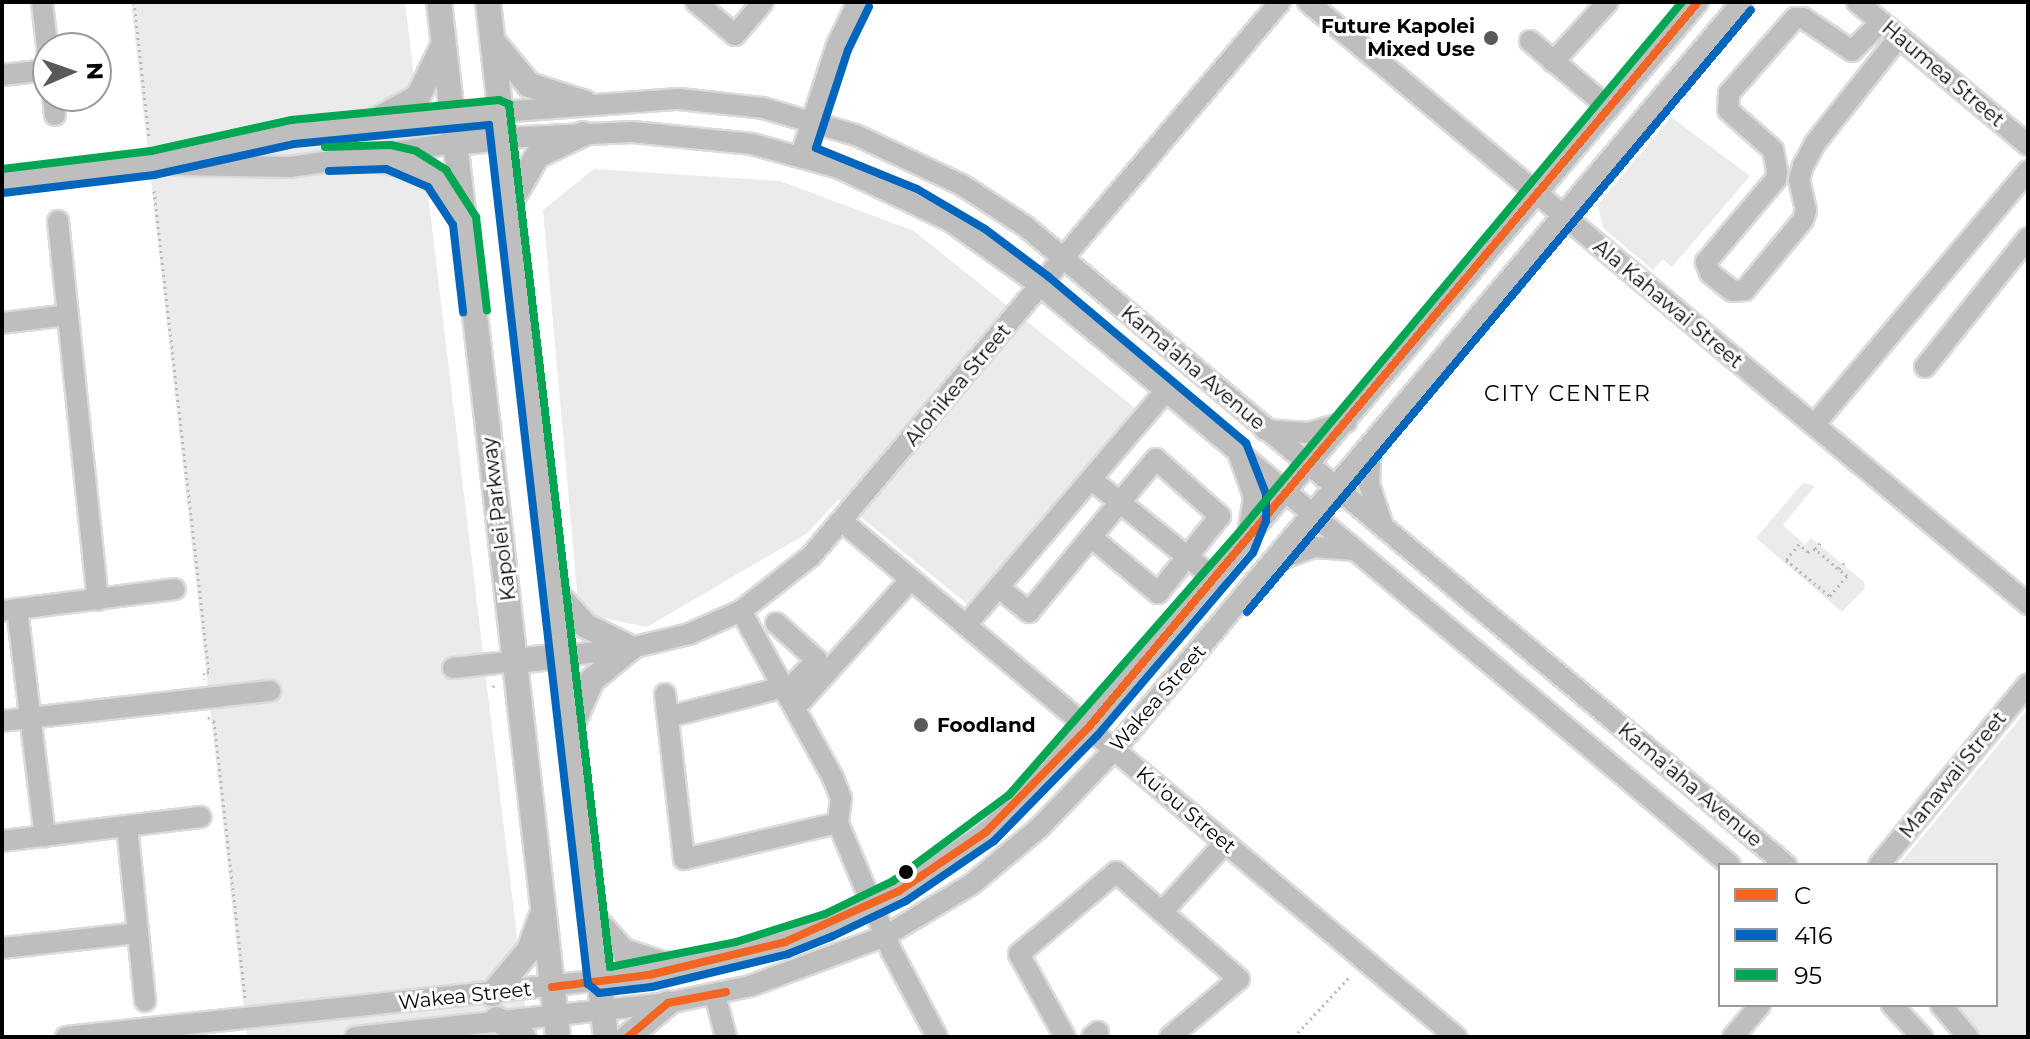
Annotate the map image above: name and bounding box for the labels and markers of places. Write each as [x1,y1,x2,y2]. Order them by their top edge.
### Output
place label: Future Kapolei Mixed Use [1321,14,1475,61]
marker: Future Kapolei Mixed Use [1482,29,1500,47]
place label: Foodland [937,713,1036,737]
marker: Foodland [912,716,930,734]
unlabelled marker [898,864,914,880]

